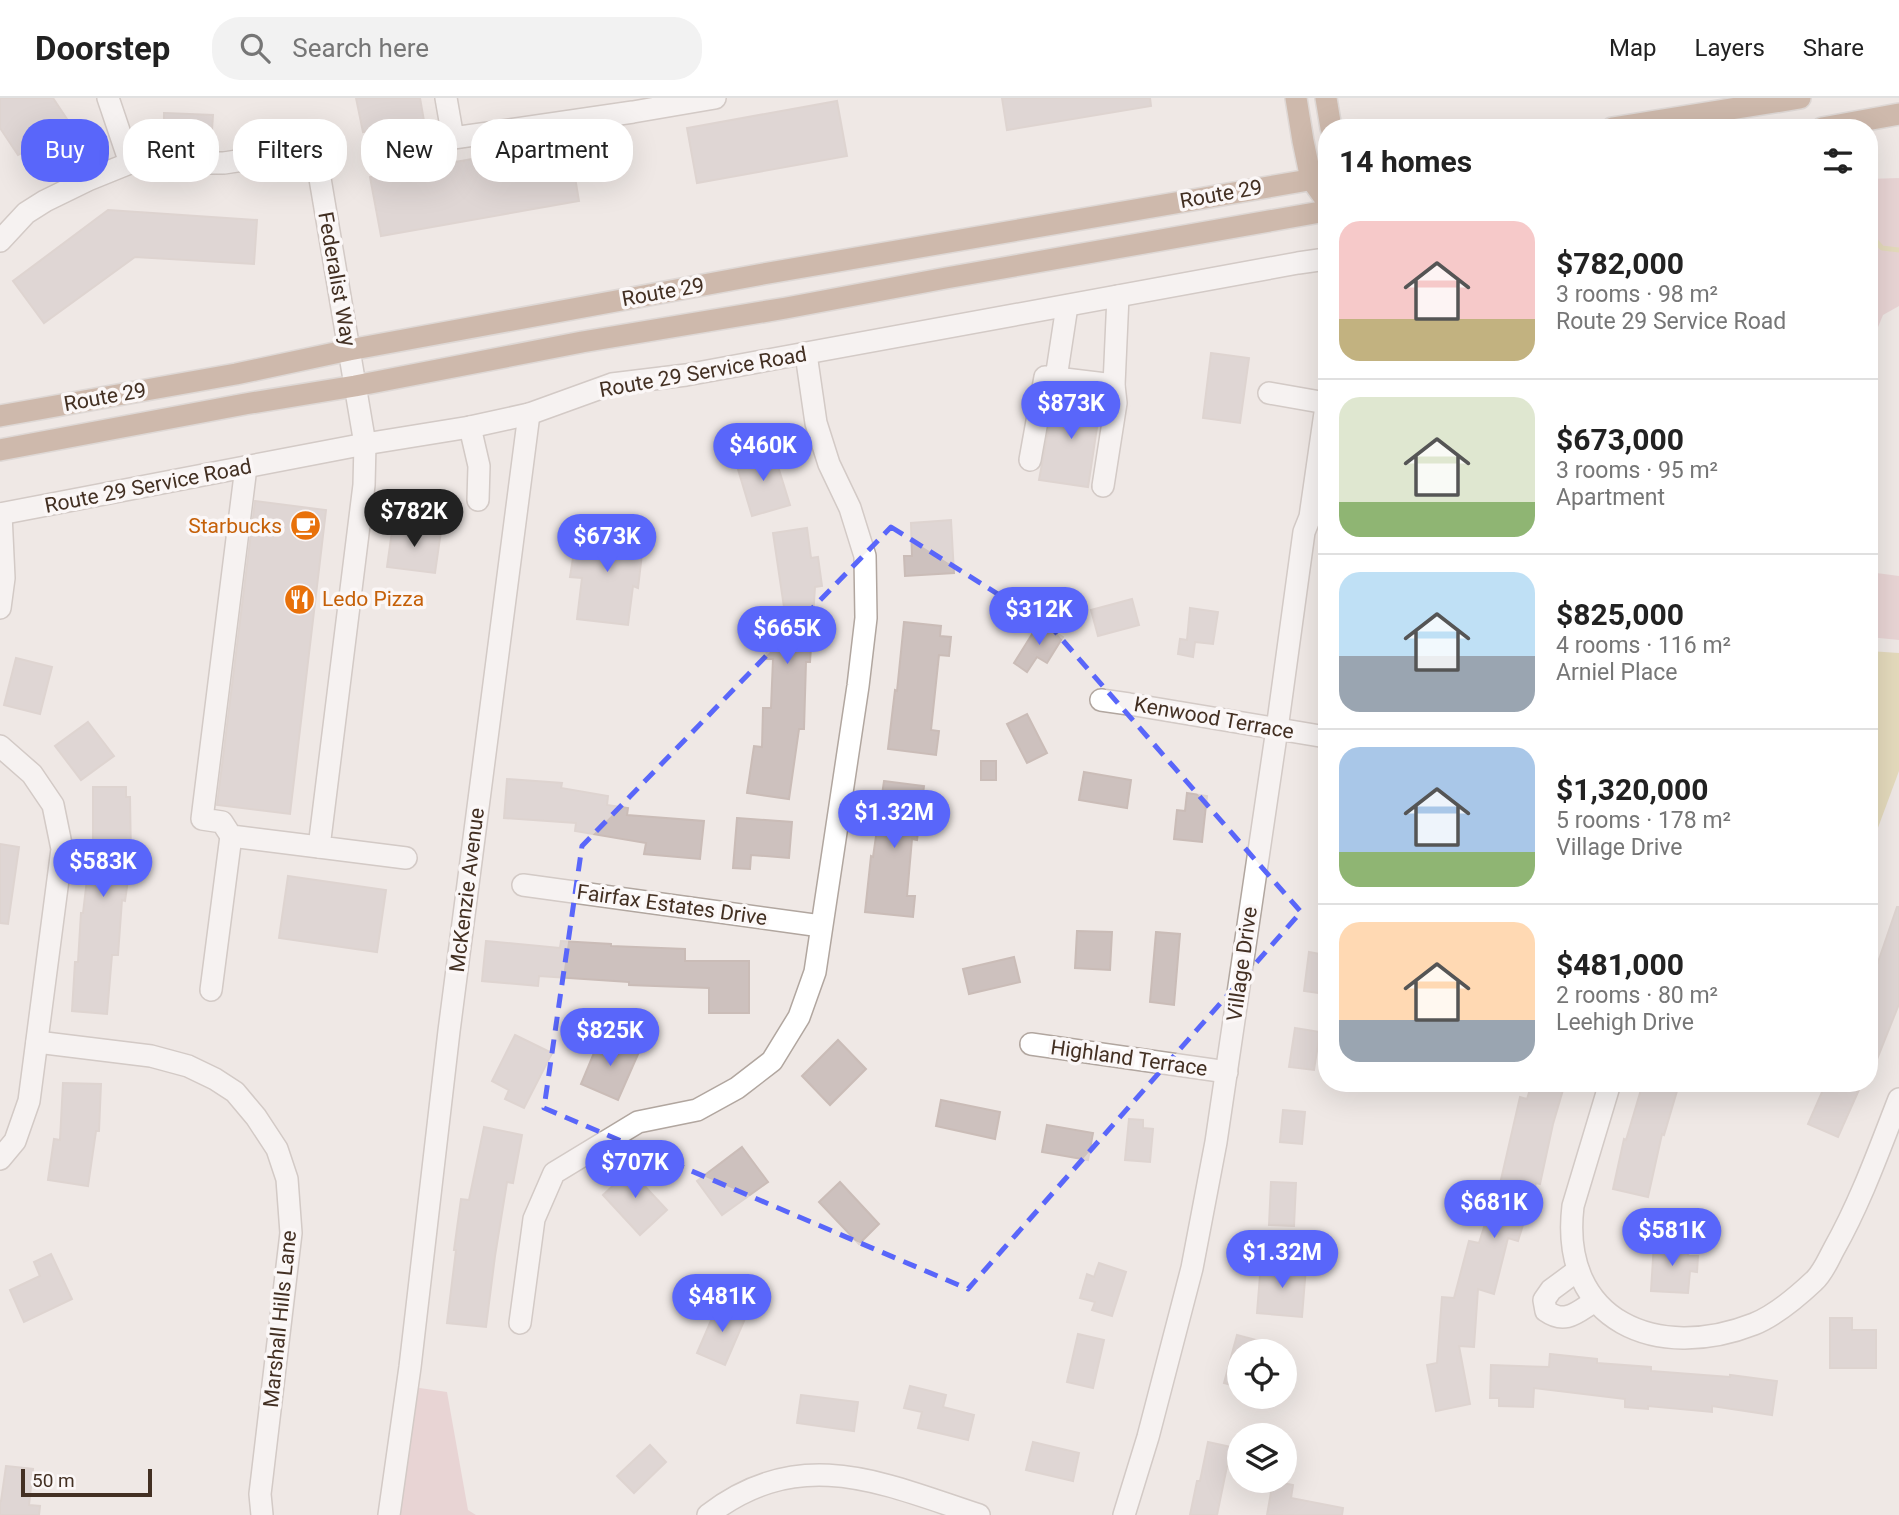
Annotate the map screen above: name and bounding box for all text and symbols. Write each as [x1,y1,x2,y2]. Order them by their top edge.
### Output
search box [212,17,702,80]
text: Doorstep [35,29,170,68]
icon: search [236,29,274,67]
text: Search here [292,33,429,63]
text: Map [1609,34,1657,62]
text: Layers [1695,34,1765,62]
text: Share [1803,34,1864,62]
chip: Buy [21,119,109,182]
chip: Rent [123,119,219,182]
chip: Filters [233,119,347,182]
chip: New [361,119,457,182]
chip: Apartment [471,119,633,182]
icon: filters [1819,142,1857,180]
text: 14 homes [1339,144,1472,179]
street label: Route 29 [1178,175,1264,213]
street label: Federalist Way [313,210,361,348]
text: $782,000 [1556,246,1684,281]
icon: home [1395,249,1479,333]
street label: Route 29 [620,273,706,311]
text: 3 rooms · 98 m² [1556,281,1718,308]
text: Route 29 Service Road [1556,308,1786,335]
street label: Route 29 Service Road [597,342,809,402]
street label: Route 29 [62,378,148,416]
pin: $873K [1022,382,1120,441]
text: $873K [1037,390,1105,417]
text: $673,000 [1556,422,1684,457]
pin: $460K [714,424,812,483]
icon: home [1395,425,1479,509]
text: $460K [729,432,797,459]
street label: Route 29 Service Road [43,454,253,518]
text: 3 rooms · 95 m² [1556,457,1718,484]
text: Apartment [1556,484,1665,511]
pin: $782K [365,490,463,549]
text: $782K [380,498,448,525]
cafe icon: Starbucks [288,509,322,543]
place label: Starbucks [188,514,282,538]
pin: $673K [558,514,656,574]
text: $673K [573,523,641,550]
restaurant icon: Ledo Pizza [282,582,316,616]
place label: Ledo Pizza [322,587,424,611]
pin: $312K [990,588,1088,647]
text: $312K [1005,596,1073,623]
text: $825,000 [1556,597,1684,632]
icon: home [1395,600,1479,684]
pin: $665K [738,606,836,666]
text: $665K [753,615,821,642]
text: 4 rooms · 116 m² [1556,632,1731,659]
text: Arniel Place [1556,659,1677,686]
street label: Kenwood Terrace [1132,692,1296,744]
text: $1,320,000 [1556,772,1708,807]
icon: home [1395,775,1479,859]
pin: $1.32M [837,790,951,850]
text: $1.32M [854,799,934,826]
street label: McKenzie Avenue [445,806,489,974]
text: 5 rooms · 178 m² [1556,807,1731,834]
text: Village Drive [1556,834,1682,861]
pin: $583K [54,840,152,899]
text: $583K [69,848,137,875]
street label: Fairfax Estates Drive [575,880,769,930]
street label: Village Drive [1222,905,1262,1023]
text: $481,000 [1556,947,1684,982]
icon: home [1395,950,1479,1034]
text: 2 rooms · 80 m² [1556,982,1718,1009]
pin: $825K [561,1009,659,1068]
text: Leehigh Drive [1556,1009,1694,1036]
text: $825K [576,1017,644,1044]
street label: Highland Terrace [1049,1035,1209,1081]
pin: $707K [586,1140,684,1200]
text: $707K [601,1149,669,1176]
pin: $681K [1445,1180,1543,1240]
text: $681K [1460,1189,1528,1216]
pin: $581K [1623,1208,1721,1268]
text: $581K [1638,1217,1706,1244]
street label: Marshall Hills Lane [259,1229,301,1409]
pin: $1.32M [1225,1230,1339,1290]
text: $1.32M [1242,1239,1322,1266]
pin: $481K [673,1274,771,1334]
text: $481K [688,1283,756,1310]
map controls [1227,1339,1297,1493]
button: locate [1227,1339,1297,1409]
button: layers [1227,1423,1297,1493]
scale bar [21,1466,152,1498]
text: 50 m [32,1469,75,1492]

